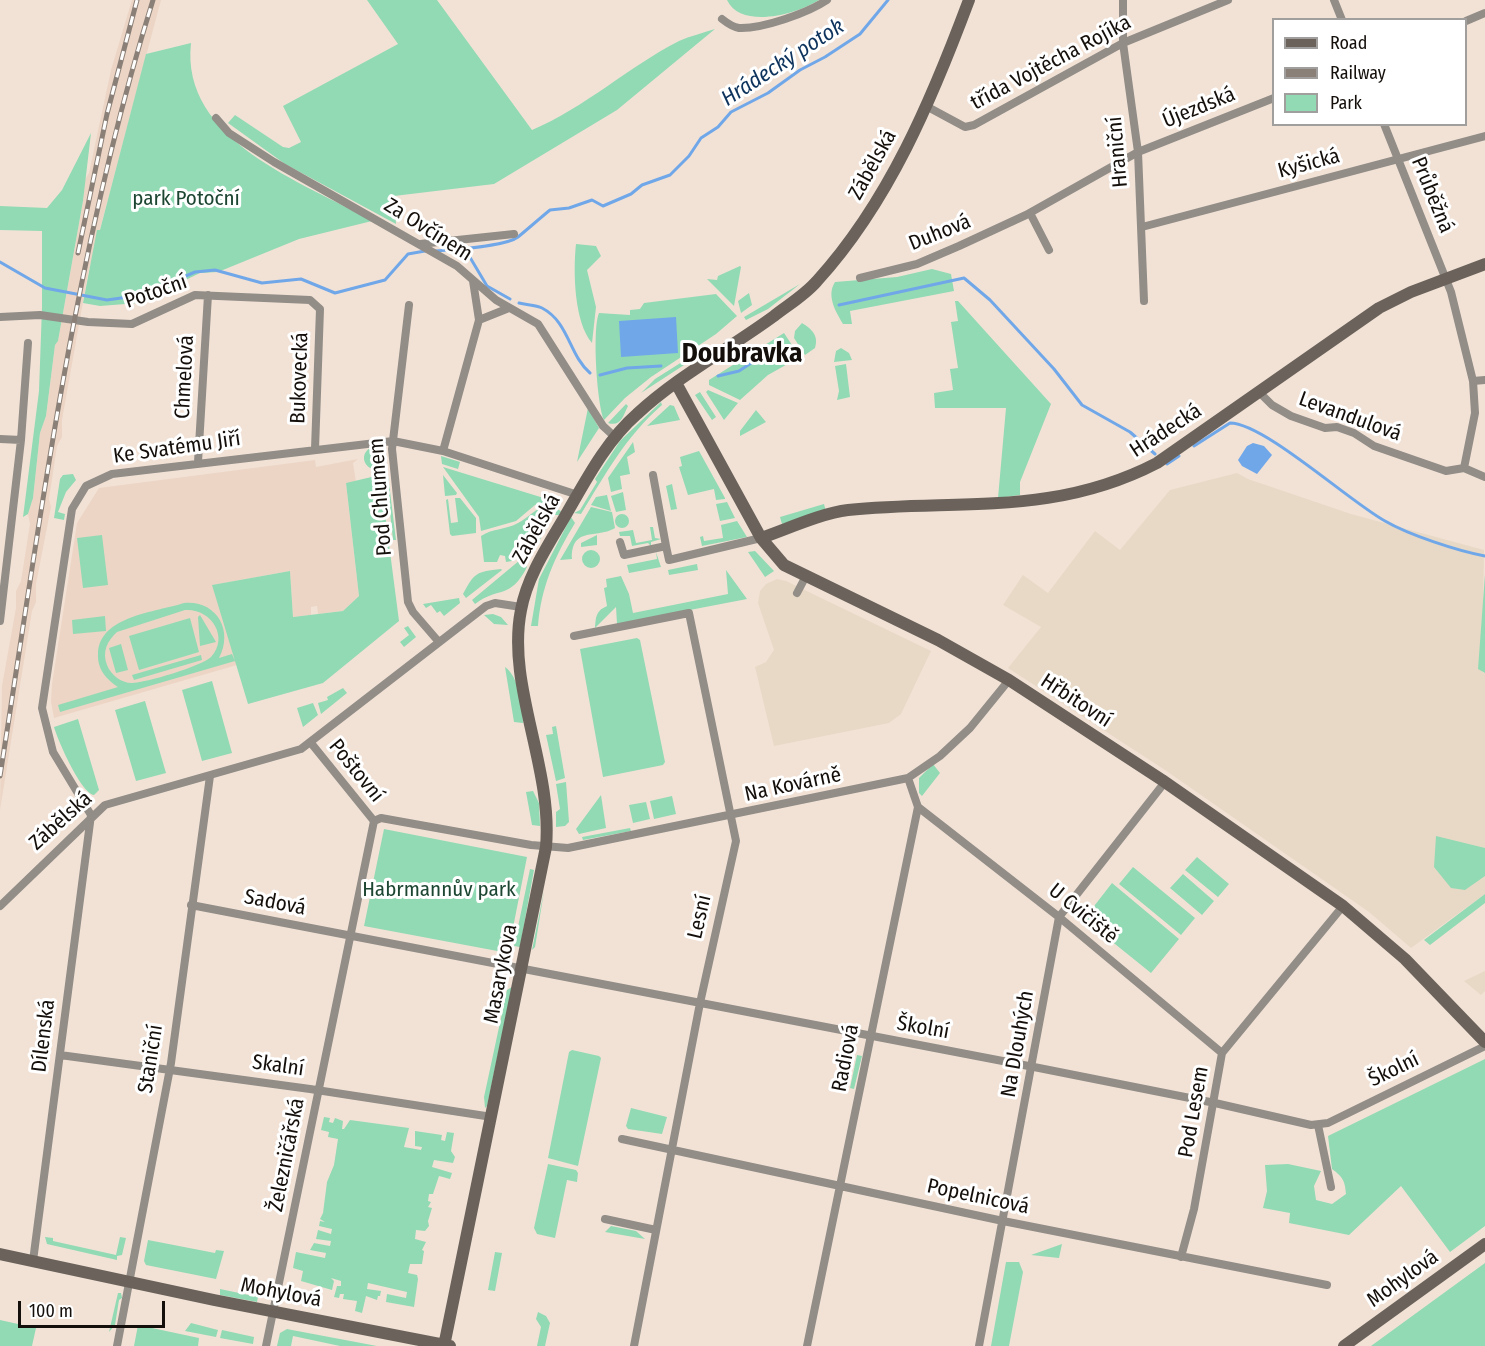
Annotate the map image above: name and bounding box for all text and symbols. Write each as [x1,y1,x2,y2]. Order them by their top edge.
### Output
street label: třída Vojtěcha Rojíka [967,10,1135,116]
water label: Hrádecký potok [717,13,849,113]
legend [1272,18,1467,126]
text: Road [1330,32,1367,54]
text: Railway [1330,62,1386,84]
street label: Újezdská [1159,82,1239,134]
text: Park [1330,92,1362,114]
street label: Hraniční [1102,115,1134,189]
street label: Zábělská [844,126,902,204]
street label: Kyšická [1275,144,1343,184]
street label: Průběžná [1405,153,1459,237]
park label: park Potoční [132,186,240,212]
street label: Za Ovčínem [379,193,477,267]
street label: Duhová [905,209,975,257]
street label: Potoční [121,270,191,314]
street label: Bukovecká [286,332,314,424]
street label: Chmelová [170,335,200,419]
district label: Doubravka [682,338,802,370]
street label: Levandulová [1295,387,1405,447]
street label: Hrádecká [1126,399,1206,463]
street label: Ke Svatému Jiří [112,427,242,469]
street label: Pod Chlumem [364,437,398,557]
street label: Zábělská [508,490,566,568]
street label: Hřbitovní [1036,669,1116,733]
street label: Poštovní [323,734,389,808]
street label: Na Kovárně [743,763,843,807]
street label: Zábělská [24,786,98,856]
park label: Habrmannův park [362,877,516,903]
street label: U Cvičiště [1043,878,1123,950]
street label: Sadová [242,885,308,921]
street label: Lesní [683,892,717,942]
street label: Masarykova [479,922,523,1026]
street label: Na Dlouhých [996,989,1040,1099]
street label: Dílenská [27,998,61,1074]
street label: Školní [895,1011,951,1045]
street label: Radiová [827,1022,865,1094]
street label: Staniční [133,1023,169,1095]
street label: Školní [1365,1047,1423,1093]
street label: Skalní [251,1050,305,1082]
street label: Pod Lesem [1174,1064,1214,1160]
street label: Železničářská [264,1096,310,1214]
street label: Popelnicová [925,1174,1031,1220]
street label: Mohylová [1362,1245,1444,1313]
street label: Mohylová [238,1273,324,1313]
scale bar [21,1289,168,1327]
text: 100 m [29,1300,73,1322]

